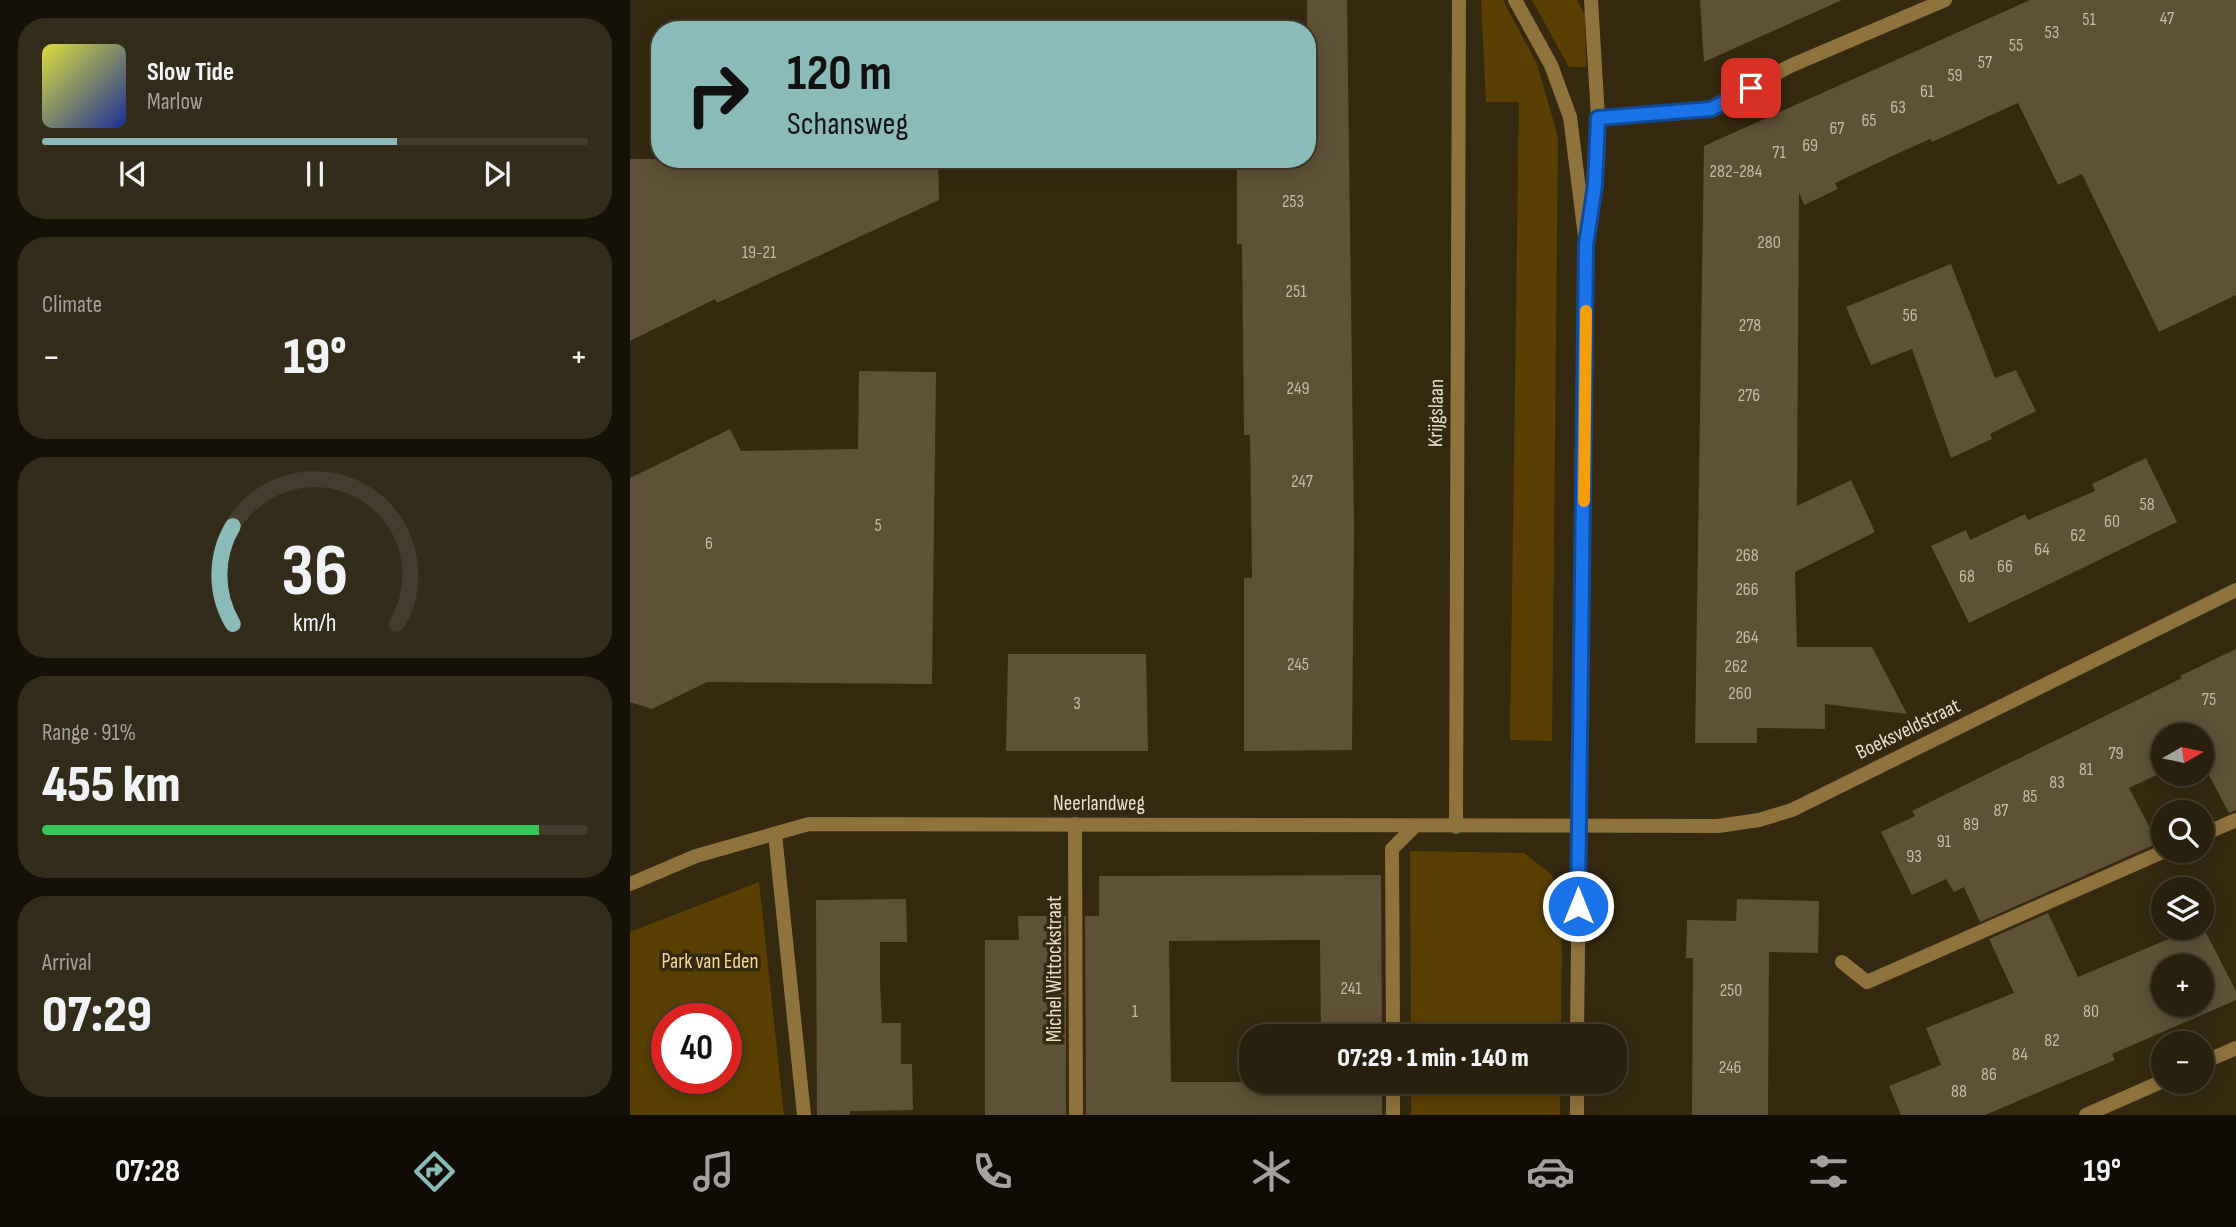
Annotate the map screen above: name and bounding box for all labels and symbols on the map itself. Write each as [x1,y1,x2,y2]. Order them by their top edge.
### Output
house number: 47 [2160,8,2175,29]
house number: 51 [2082,9,2096,30]
house number: 53 [2045,22,2059,43]
house number: 55 [2009,35,2023,56]
house number: 57 [1978,52,1993,73]
pin [1721,58,1781,118]
house number: 59 [1947,65,1963,86]
house number: 61 [1920,81,1935,102]
house number: 63 [1890,97,1906,118]
house number: 65 [1861,110,1877,131]
house number: 67 [1829,118,1845,139]
house number: 69 [1802,135,1818,156]
house number: 71 [1772,142,1786,163]
house number: 282-284 [1710,161,1763,182]
house number: 253 [1282,191,1304,212]
house number: 280 [1757,232,1781,253]
house number: 19-21 [742,242,777,263]
house number: 251 [1286,281,1307,302]
house number: 56 [1902,305,1918,326]
house number: 278 [1739,315,1761,336]
house number: 249 [1287,378,1309,399]
street label: Krijgslaan [1423,379,1449,447]
house number: 276 [1738,385,1760,406]
house number: 247 [1291,471,1314,492]
house number: 58 [2139,494,2155,515]
house number: 60 [2104,511,2120,532]
house number: 5 [874,515,882,536]
house number: 62 [2070,525,2086,546]
house number: 6 [705,533,713,554]
house number: 64 [2034,539,2050,560]
house number: 268 [1735,545,1759,566]
house number: 66 [1997,556,2013,577]
house number: 68 [1959,566,1975,587]
house number: 266 [1735,579,1759,600]
house number: 264 [1735,627,1759,648]
house number: 245 [1287,654,1309,675]
house number: 262 [1725,656,1747,677]
house number: 260 [1728,683,1752,704]
house number: 75 [2202,689,2216,710]
house number: 3 [1073,693,1081,714]
street label: Boeksveldstraat [1852,693,1964,765]
north arrow [2151,723,2214,786]
house number: 79 [2108,743,2124,764]
house number: 81 [2079,759,2094,780]
house number: 83 [2049,772,2065,793]
house number: 85 [2022,786,2038,807]
street label: Neerlandweg [1053,791,1145,816]
house number: 87 [1993,800,2009,821]
house number: 89 [1963,814,1979,835]
house number: 91 [1937,831,1952,852]
house number: 93 [1906,846,1922,867]
position arrow [1541,869,1615,943]
street label: Michel Wittockstraat [1042,896,1067,1042]
park label: Park van Eden [662,949,759,974]
house number: 241 [1340,978,1362,999]
house number: 250 [1720,980,1742,1001]
house number: 1 [1132,1001,1139,1022]
house number: 80 [2083,1001,2099,1022]
speed limit sign: 40 [651,1003,742,1094]
house number: 82 [2044,1030,2060,1051]
house number: 84 [2012,1044,2028,1065]
house number: 246 [1719,1057,1741,1078]
house number: 86 [1981,1064,1997,1085]
house number: 88 [1951,1081,1967,1102]

